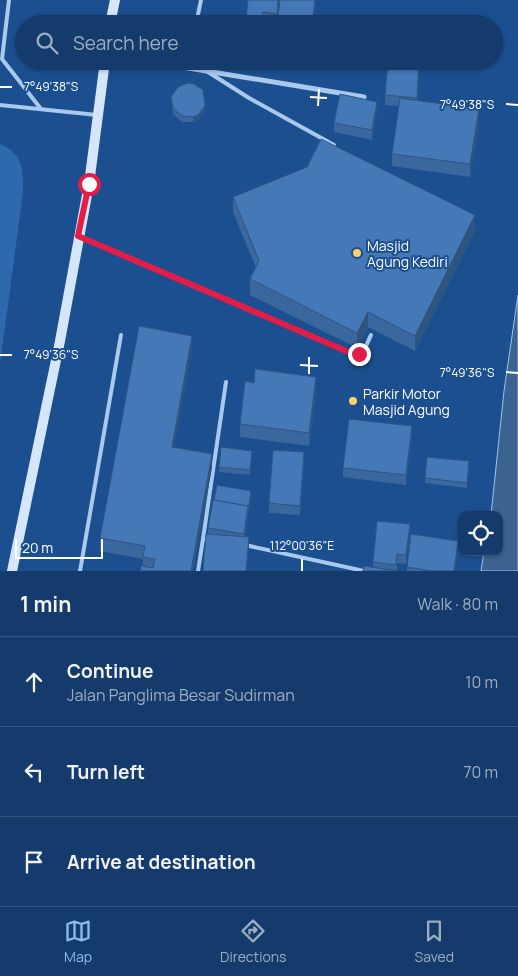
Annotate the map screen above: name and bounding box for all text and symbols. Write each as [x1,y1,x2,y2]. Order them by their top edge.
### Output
search box [15,15,503,70]
icon: search [33,29,61,57]
text: Search here [73,30,179,56]
text: 7°49'38"S [24,78,78,95]
text: 7°49'38"S [440,96,494,113]
route start [78,173,101,196]
place label: Masjid Agung Kediri [367,236,448,271]
marker: Masjid Agung Kediri [351,247,363,259]
route end [348,343,371,366]
text: 7°49'36"S [24,346,78,363]
text: 7°49'36"S [440,364,494,381]
place label: Parkir Motor Masjid Agung [363,384,450,419]
marker: Parkir Motor Masjid Agung [347,395,359,407]
map controls [458,511,503,556]
button: locate [458,511,503,556]
scale bar [15,536,102,559]
text: 112°00'36"E [270,537,334,554]
text: 20 m [22,538,53,557]
text: 1 min [20,590,71,618]
text: Walk · 80 m [417,593,498,615]
text: Continue [67,658,153,684]
icon: ahead [20,668,48,696]
text: 10 m [465,671,498,693]
text: Jalan Panglima Besar Sudirman [67,684,295,706]
icon: left [20,758,48,786]
text: Turn left [67,759,145,785]
text: 70 m [463,761,498,783]
icon: arrive [20,848,48,876]
text: Arrive at destination [67,849,256,875]
tab: Map [64,917,92,966]
tab: Directions [220,917,286,966]
tab: Saved [415,917,454,966]

